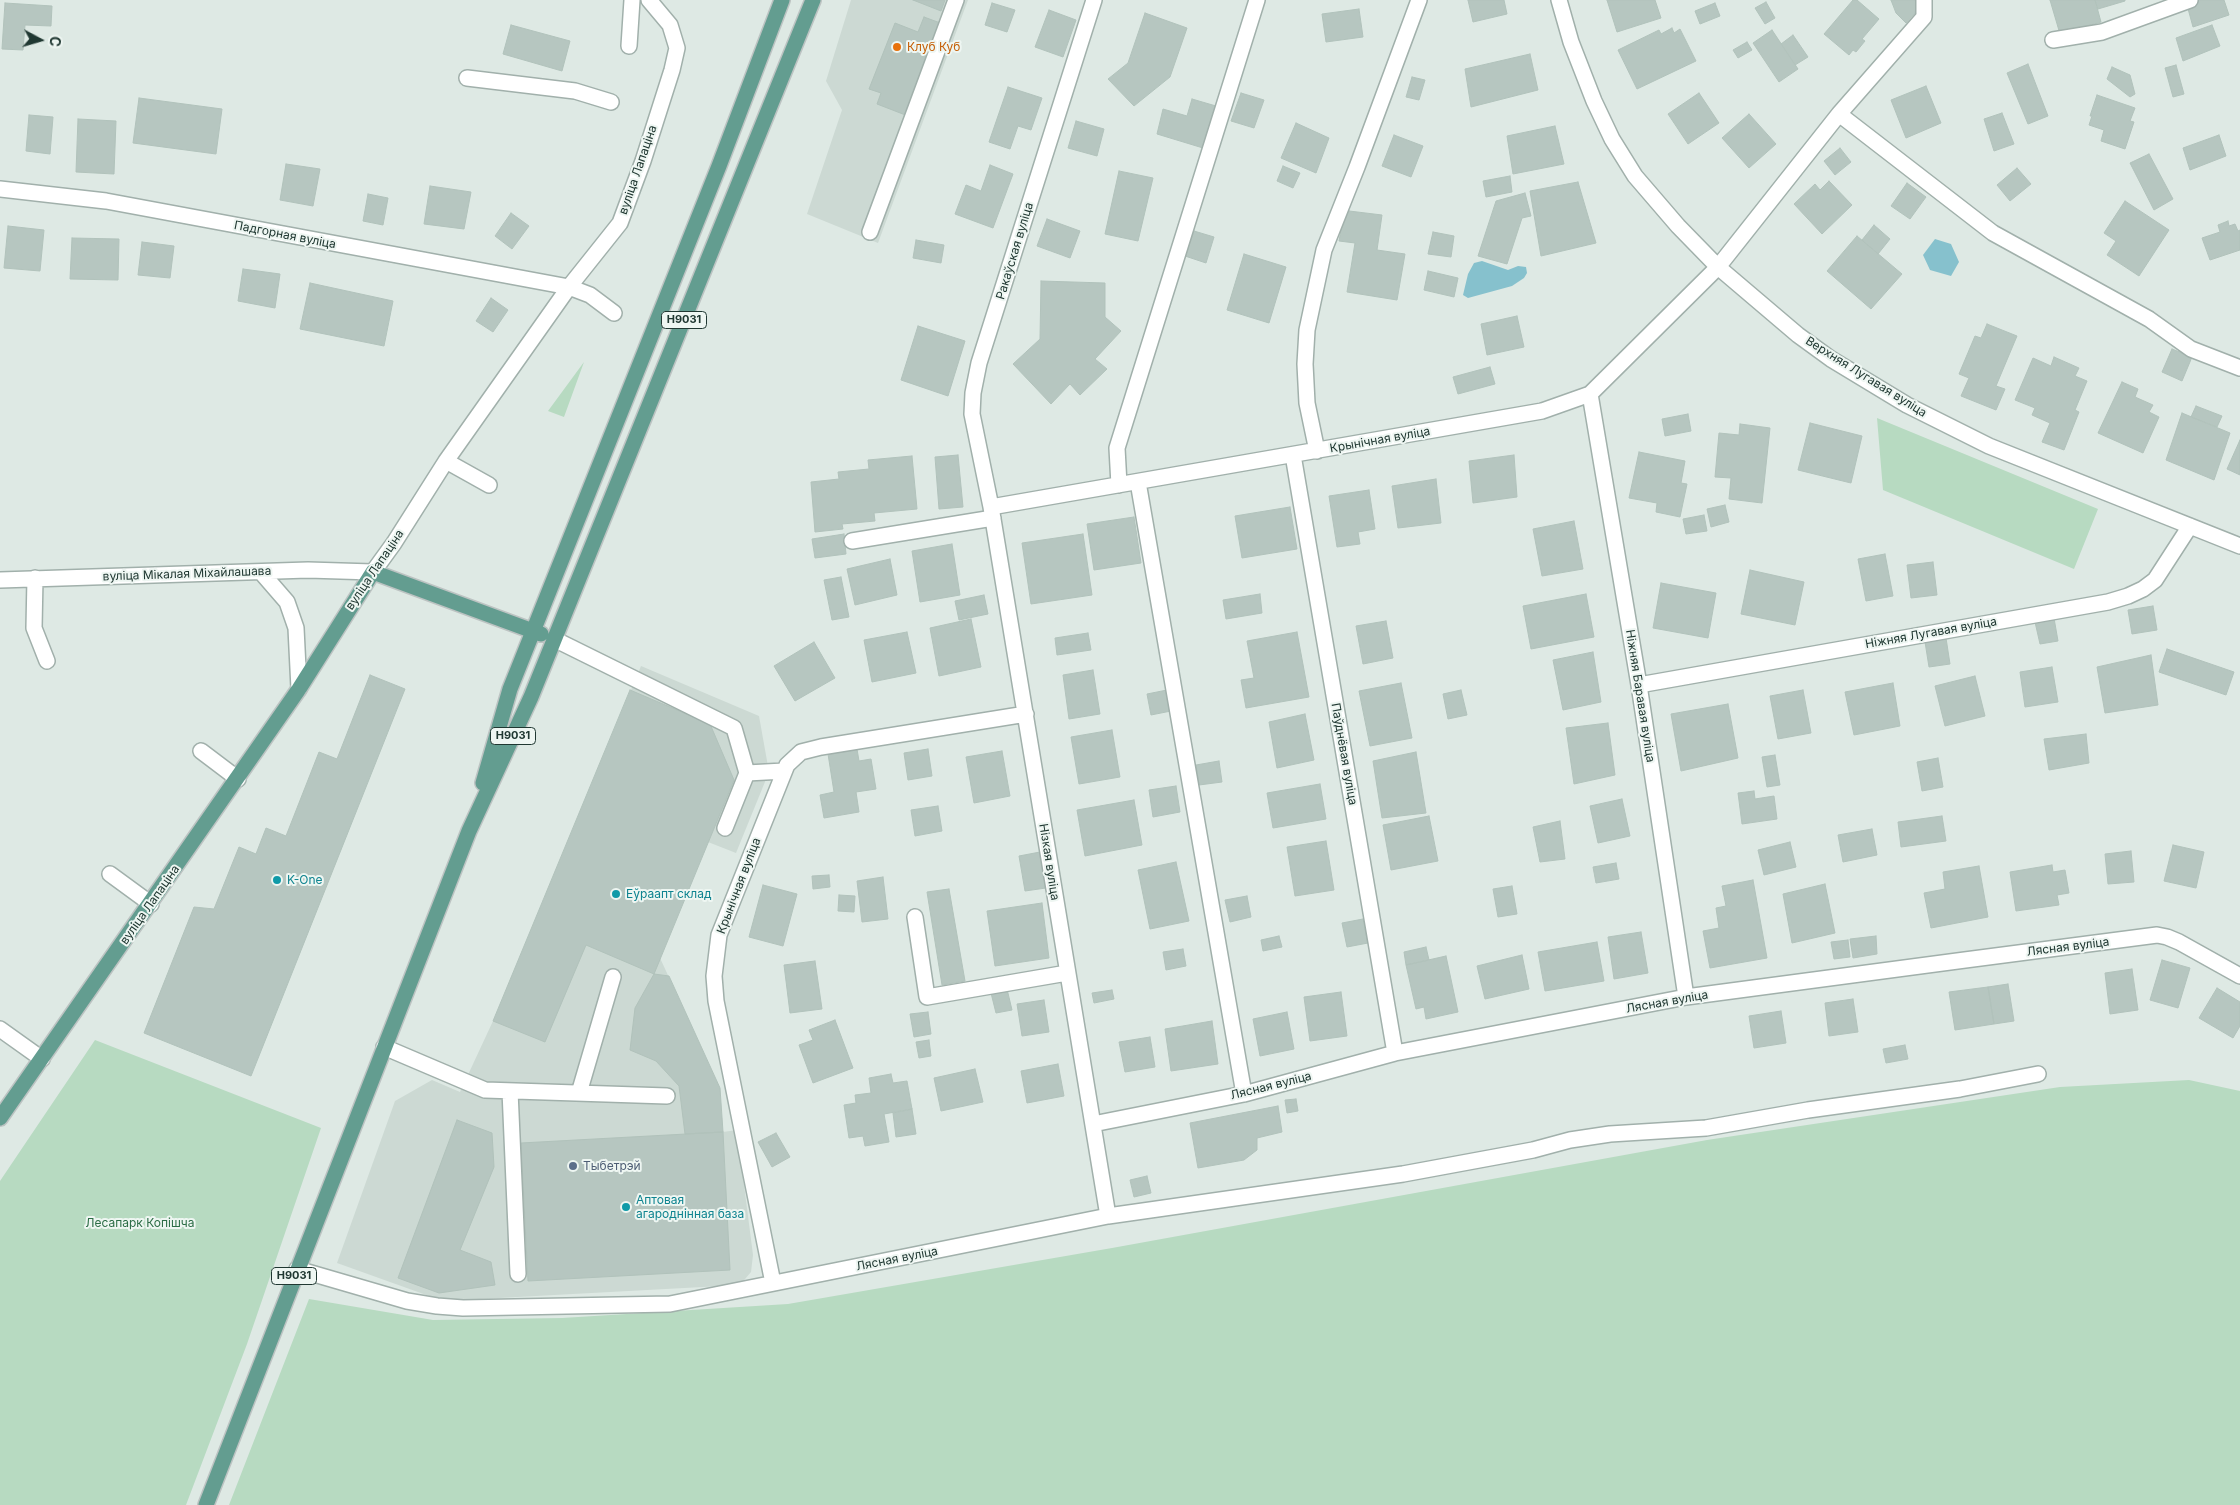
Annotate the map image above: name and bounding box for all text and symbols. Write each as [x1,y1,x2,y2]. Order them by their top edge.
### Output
north arrow [15,15,65,65]
text: С [46,36,64,48]
place label: Клуб Куб [907,40,960,54]
marker: Клуб Куб [891,41,903,53]
street label: вуліца Лапаціна [616,123,660,217]
street label: Ракаўская вуліца [993,201,1037,301]
street label: Падгорная вуліца [233,218,337,252]
road number: Н9031 [662,312,706,328]
street label: Верхняя Лугавая вуліца [1803,334,1929,420]
street label: Крынічная вуліца [1329,424,1431,456]
street label: вуліца Лапаціна [343,527,407,613]
street label: вуліца Мікалая Міхайлашава [102,564,272,584]
street label: Ніжняя Лугавая вуліца [1864,614,1998,652]
street label: Ніжняя Баравая вуліца [1622,629,1658,763]
street label: Паўднёвая вуліца [1328,702,1360,806]
road number: Н9031 [490,728,536,744]
street label: Нізкая вуліца [1036,822,1062,902]
street label: Крынічная вуліца [714,836,764,936]
street label: вуліца Лапаціна [117,863,183,947]
place label: K-One [287,873,323,887]
marker: K-One [271,874,283,886]
place label: Еўраапт склад [626,887,711,901]
marker: Еўраапт склад [610,888,622,900]
street label: Лясная вуліца [2026,935,2110,959]
street label: Лясная вуліца [1625,988,1709,1016]
street label: Лясная вуліца [1229,1069,1313,1103]
place label: Тыбетрэй [583,1159,641,1173]
marker: Тыбетрэй [567,1160,579,1172]
place label: Аптовая агароднінная база [636,1193,744,1221]
marker: Аптовая агароднінная база [620,1201,632,1213]
park label: Лесапарк Копішча [86,1216,194,1230]
street label: Лясная вуліца [855,1244,939,1274]
road number: Н9031 [272,1268,316,1284]

